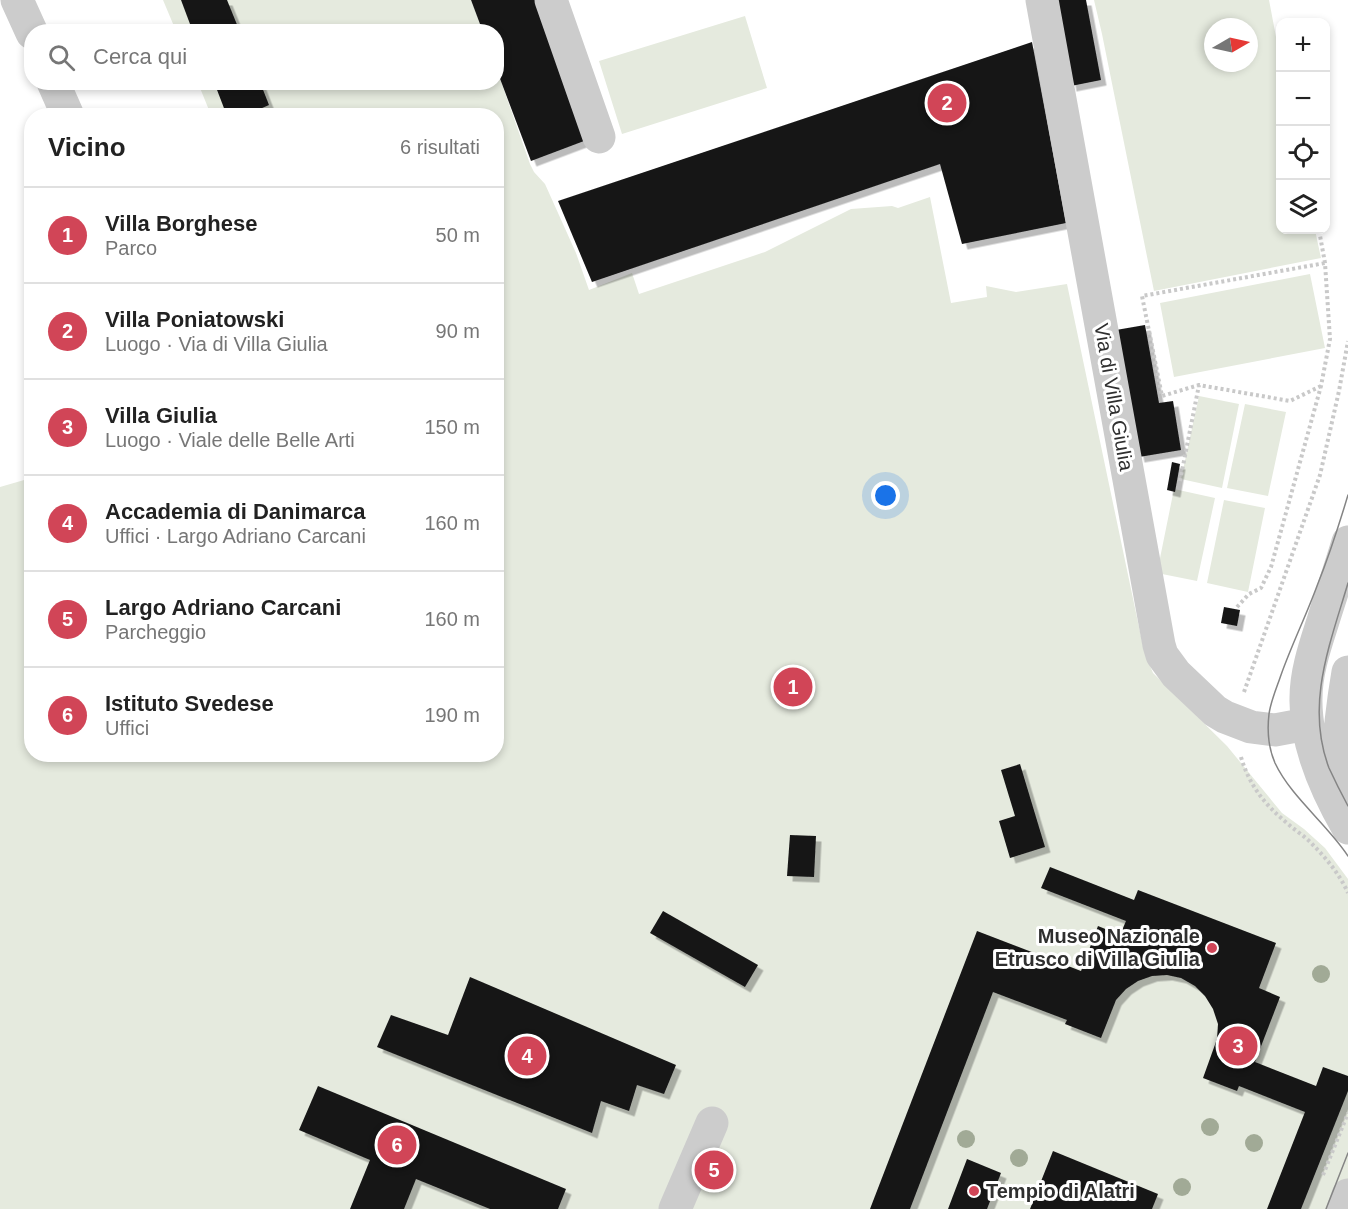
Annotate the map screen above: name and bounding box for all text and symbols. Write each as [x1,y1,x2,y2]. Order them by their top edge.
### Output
north arrow [1204,18,1258,72]
map controls [1276,18,1330,234]
button: + [1276,18,1330,72]
search box [24,24,504,90]
icon: search [45,41,78,74]
text: Cerca qui [93,44,187,69]
button: − [1276,72,1330,126]
pin: 2 [928,80,966,126]
button: locate [1276,126,1330,180]
text: Vicino [48,132,126,162]
text: 6 risultati [400,136,480,158]
button: layers [1276,180,1330,234]
text: Villa Borghese [105,211,257,236]
text: 1 [62,224,73,246]
text: 50 m [436,224,480,246]
text: Parco [105,237,157,259]
text: Villa Poniatowski [105,307,284,332]
text: 2 [62,320,73,342]
text: 90 m [436,320,480,342]
street label: Via di Villa Giulia [1090,322,1138,473]
text: Luogo · Via di Villa Giulia [105,333,328,355]
text: Villa Giulia [105,403,217,428]
text: 3 [62,416,73,438]
text: 150 m [424,416,480,438]
text: Luogo · Viale delle Belle Arti [105,429,355,451]
your location [871,481,900,510]
text: Accademia di Danimarca [105,499,365,524]
text: 4 [62,512,73,534]
text: 160 m [424,512,480,534]
text: Uffici · Largo Adriano Carcani [105,525,366,547]
text: Largo Adriano Carcani [105,595,341,620]
text: 5 [62,608,73,630]
text: 160 m [424,608,480,630]
text: Parcheggio [105,621,206,643]
pin: 1 [774,664,812,710]
text: Istituto Svedese [105,691,274,716]
text: 6 [62,704,73,726]
text: 190 m [424,704,480,726]
text: Uffici [105,717,149,739]
place label: Museo Nazionale Etrusco di Villa Giulia [995,925,1201,970]
marker: Museo Nazionale Etrusco di Villa Giulia [1205,941,1219,955]
pin: 3 [1218,1024,1258,1068]
pin: 4 [508,1034,546,1078]
pin: 6 [378,1122,416,1168]
pin: 5 [694,1148,734,1192]
place label: Tempio di Alatri [986,1180,1135,1202]
marker: Tempio di Alatri [967,1184,981,1198]

